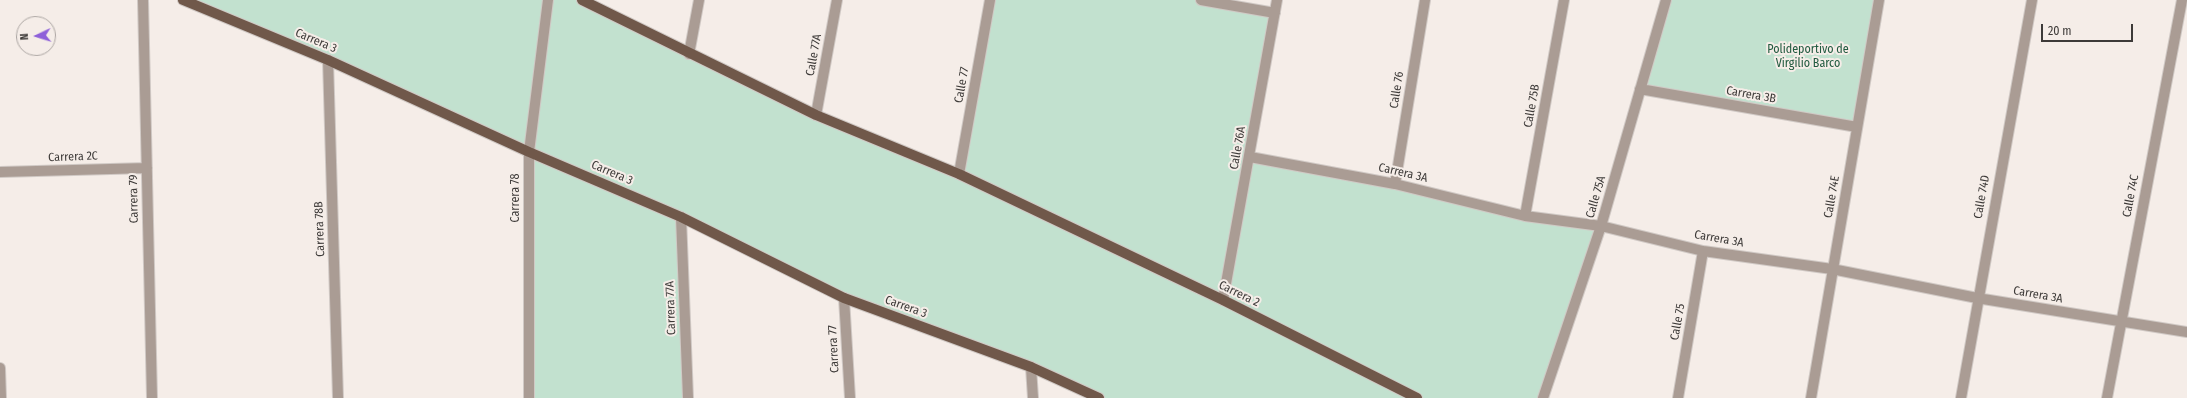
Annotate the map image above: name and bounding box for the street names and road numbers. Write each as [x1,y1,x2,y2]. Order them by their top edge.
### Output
street label: Carrera 3 [293,26,339,56]
street label: Calle 77A [803,33,825,77]
street label: Calle 77 [952,66,972,104]
street label: Calle 76 [1387,70,1407,110]
street label: Calle 75B [1521,83,1543,129]
street label: Carrera 3B [1725,84,1777,106]
street label: Calle 76A [1227,125,1249,171]
street label: Carrera 2C [48,149,98,165]
street label: Carrera 3 [589,158,635,188]
street label: Carrera 3A [1377,160,1429,186]
street label: Calle 74C [2120,173,2142,219]
street label: Carrera 79 [126,174,142,224]
street label: Carrera 78 [509,174,523,222]
street label: Calle 75A [1583,174,1609,220]
street label: Calle 74D [1971,174,1993,220]
street label: Calle 74E [1821,175,1843,219]
street label: Carrera 78B [312,201,328,257]
street label: Carrera 3A [1693,228,1745,250]
street label: Carrera 2 [1216,278,1262,310]
street label: Carrera 77A [663,281,679,335]
street label: Carrera 3A [2012,284,2064,306]
street label: Carrera 3 [883,293,929,321]
street label: Calle 75 [1668,303,1688,341]
street label: Carrera 77 [826,325,842,373]

